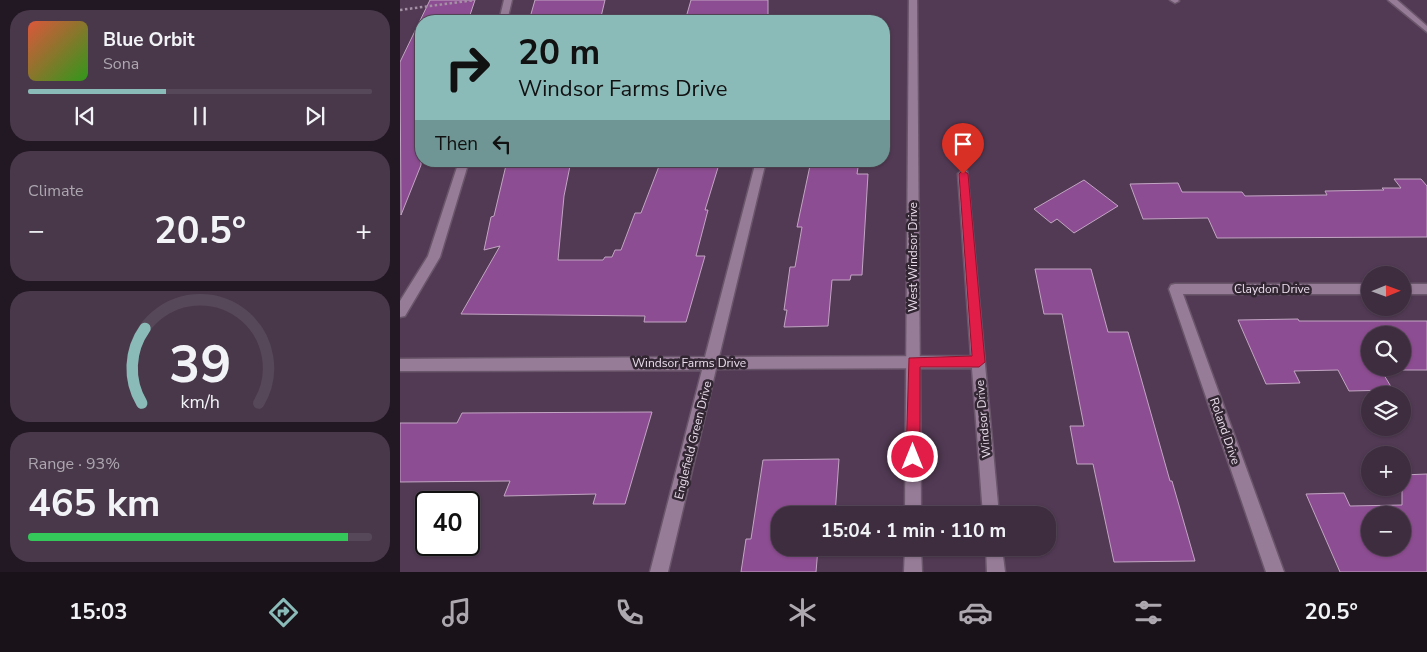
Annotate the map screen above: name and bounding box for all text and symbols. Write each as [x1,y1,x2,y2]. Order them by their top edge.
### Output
text: Blue Orbit [103,27,194,53]
text: 20 m [518,29,600,76]
icon: right [435,35,500,100]
text: Sona [103,53,139,75]
text: Windsor Farms Drive [518,74,727,104]
icon: previous [71,102,99,130]
icon: pause [186,102,214,130]
icon: next [301,102,329,130]
pin [942,123,984,174]
icon: left [488,130,516,158]
icon: arrive [949,130,977,158]
text: Then [435,131,478,157]
text: Climate [28,180,83,202]
street label: West Windsor Drive [905,202,921,312]
text: 20.5° [154,205,246,256]
text: − [28,212,45,250]
text: + [355,212,372,250]
north arrow [1361,266,1411,316]
map controls [1361,266,1411,556]
street label: Claydon Drive [1234,281,1310,297]
button: search [1361,326,1411,376]
text: 39 [169,329,231,400]
street label: Windsor Farms Drive [632,355,746,371]
street label: Englefield Green Drive [671,379,715,501]
street label: Windsor Drive [972,379,994,459]
button: layers [1361,386,1411,436]
text: km/h [180,390,220,414]
street label: Roland Drive [1206,395,1244,467]
position arrow [886,430,938,482]
button: + [1361,446,1411,496]
text: Range · 93% [28,453,120,475]
text: 465 km [28,478,160,529]
speed limit sign: 40 [415,491,480,556]
button: − [1361,506,1411,556]
text: 15:04 · 1 min · 110 m [821,518,1006,544]
icon: directions [266,595,301,630]
icon: music [439,595,474,630]
icon: phone [612,595,647,630]
icon: climate [785,595,820,630]
icon: car [958,595,993,630]
icon: filters [1131,595,1166,630]
text: 15:03 [69,597,127,627]
text: 20.5° [1304,597,1358,627]

